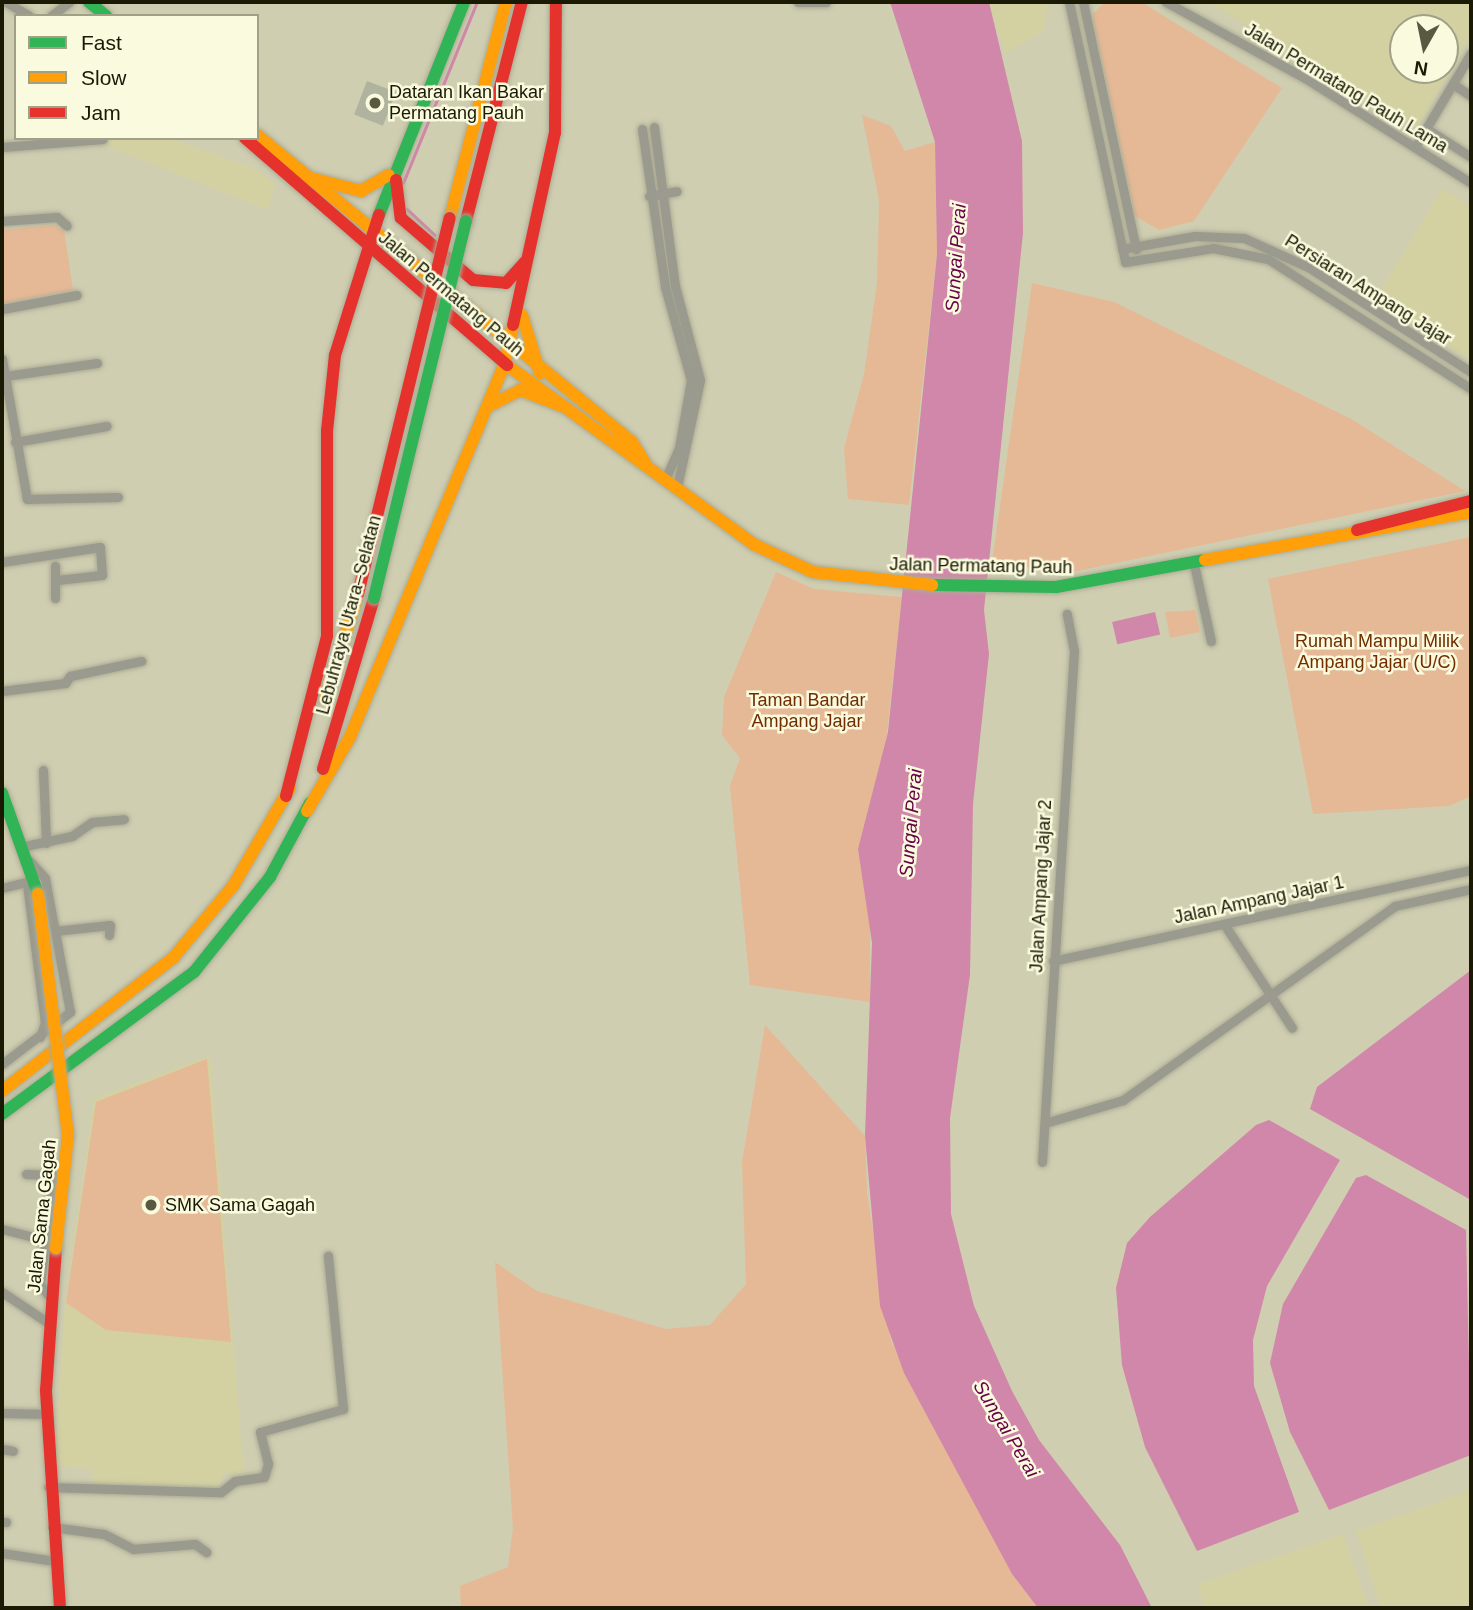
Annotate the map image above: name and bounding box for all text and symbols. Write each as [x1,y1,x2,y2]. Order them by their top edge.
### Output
legend [14,14,259,140]
north arrow [1389,14,1459,84]
street label: Jalan Permatang Pauh Lama [1241,19,1451,157]
text: Fast [81,31,122,54]
text: N [1413,57,1429,80]
text: Slow [81,66,127,89]
place label: Dataran Ikan Bakar Permatang Pauh [389,82,544,124]
marker: Dataran Ikan Bakar Permatang Pauh [367,95,383,111]
text: Jam [81,101,121,124]
water label: Sungai Perai [941,203,971,313]
street label: Jalan Permatang Pauh [374,227,528,361]
street label: Persiaran Ampang Jajar [1280,230,1456,350]
street label: Lebuhraya Utara–Selatan [312,513,386,717]
street label: Jalan Permatang Pauh [889,554,1073,578]
park label: Rumah Mampu Milik Ampang Jajar (U/C) [1295,631,1459,674]
park label: Taman Bandar Ampang Jajar [748,690,866,732]
water label: Sungai Perai [895,768,927,878]
street label: Jalan Ampang Jajar 2 [1026,799,1056,973]
street label: Jalan Ampang Jajar 1 [1172,871,1346,929]
street label: Jalan Sama Gagah [23,1138,61,1294]
place label: SMK Sama Gagah [165,1194,315,1216]
marker: SMK Sama Gagah [143,1197,159,1213]
water label: Sungai Perai [968,1377,1044,1481]

